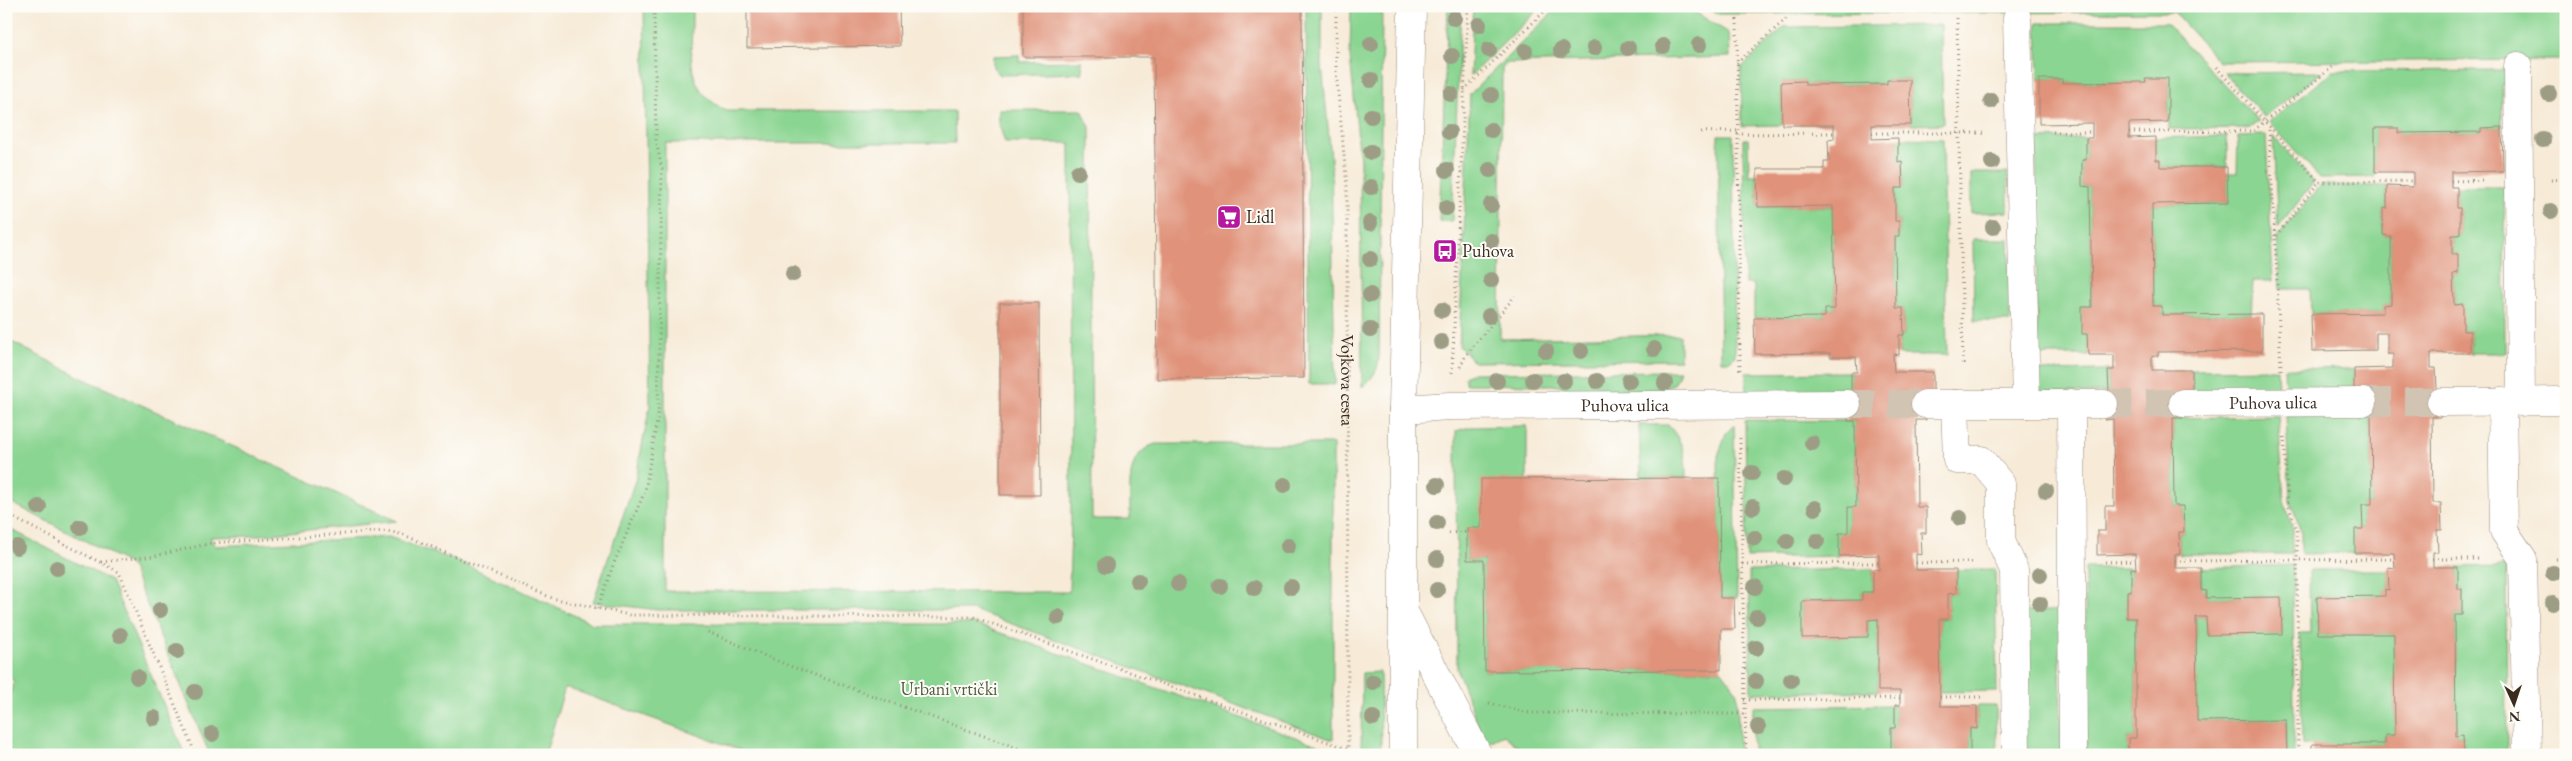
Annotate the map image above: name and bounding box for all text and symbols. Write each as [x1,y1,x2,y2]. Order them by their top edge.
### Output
supermarket icon: Lidl [1216,204,1242,230]
place label: Lidl [1246,205,1274,228]
bus stop icon: Puhova [1432,238,1458,264]
place label: Puhova [1462,239,1515,262]
street label: Vojkova cesta [1336,335,1359,427]
street label: Puhova ulica [2229,390,2318,414]
street label: Puhova ulica [1581,393,1670,416]
park label: Urbani vrtički [900,677,998,700]
north arrow [2490,678,2540,728]
text: N [2508,708,2521,726]

